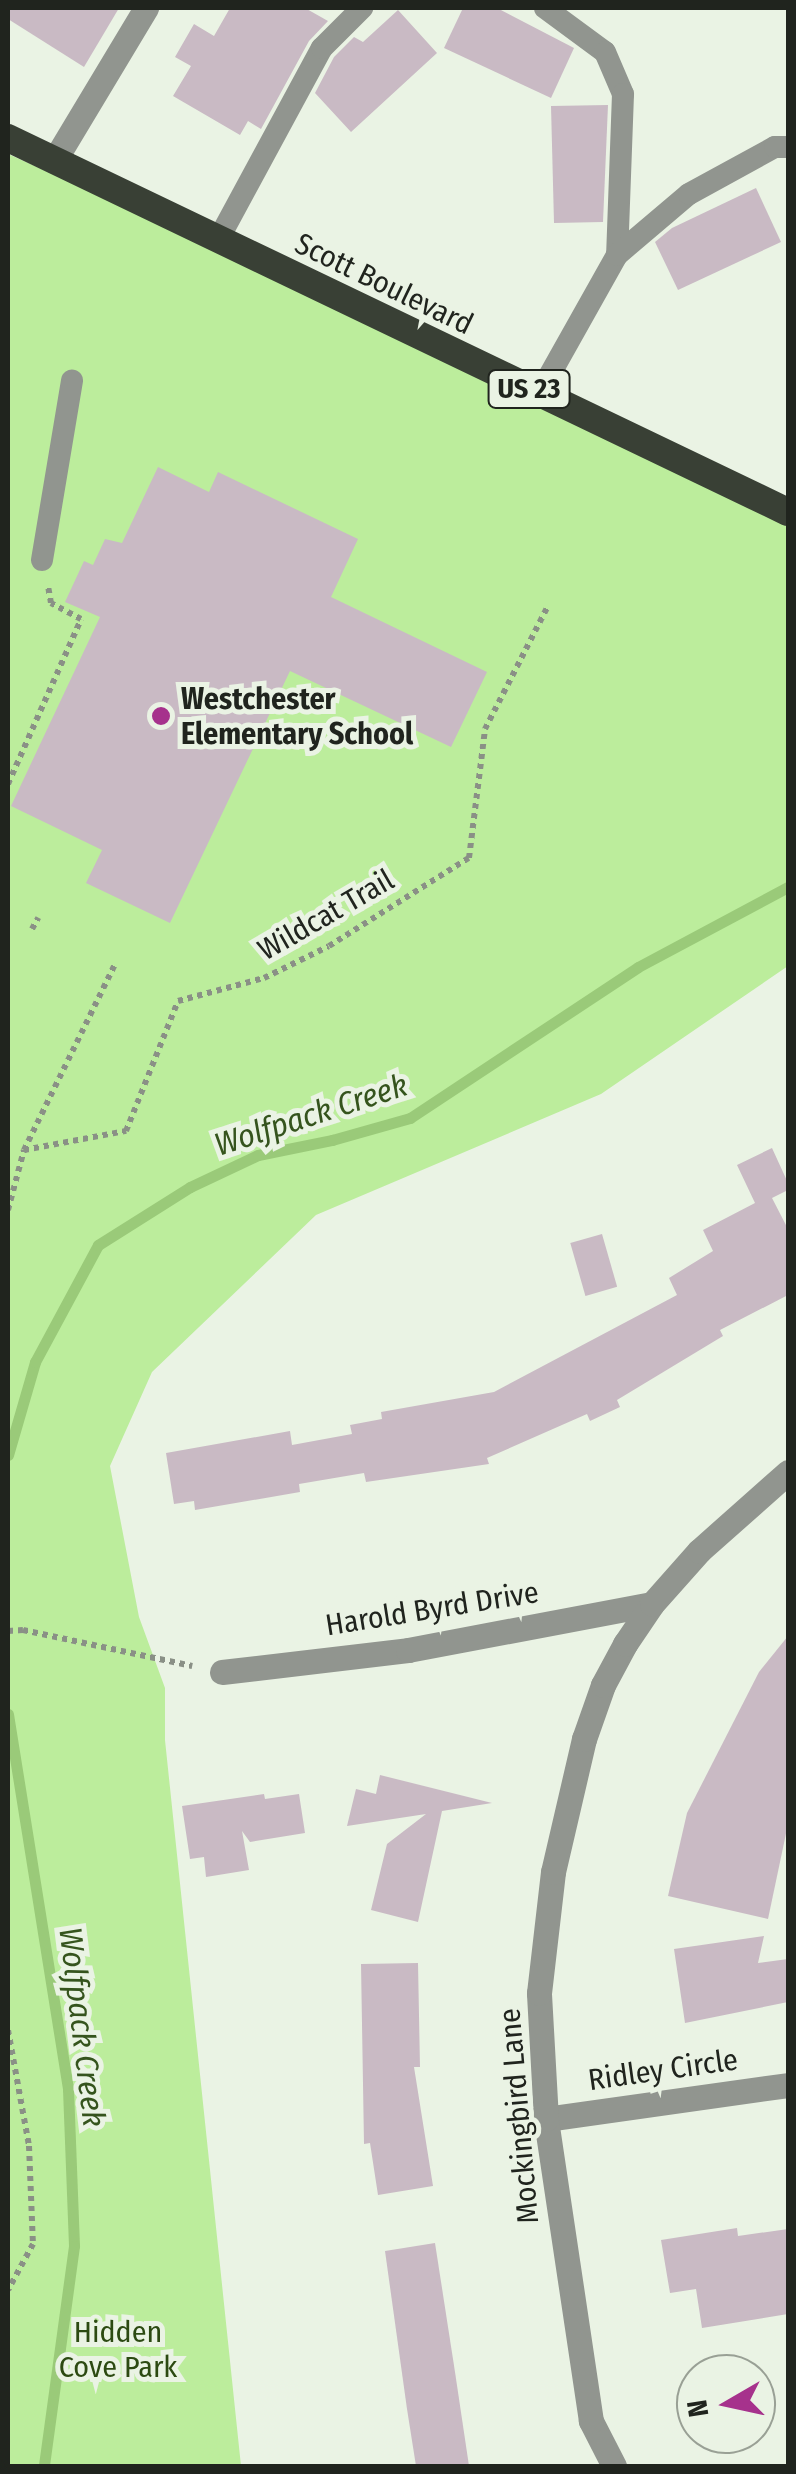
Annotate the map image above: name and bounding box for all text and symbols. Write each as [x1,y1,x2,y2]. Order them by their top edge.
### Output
street label: Scott Boulevard [289,225,479,343]
road number: US 23 [486,366,572,412]
place label: Westchester Elementary School [181,681,413,752]
marker: Westchester Elementary School [150,705,172,727]
street label: Wildcat Trail [252,862,400,968]
water label: Wolfpack Creek [210,1066,412,1164]
street label: Harold Byrd Drive [323,1574,541,1644]
water label: Wolfpack Creek [51,1925,113,2129]
street label: Mockingbird Lane [492,2007,546,2225]
street label: Ridley Circle [586,2042,740,2098]
park label: Hidden Cove Park [59,2314,177,2384]
north arrow [676,2354,776,2454]
text: N [680,2398,715,2419]

